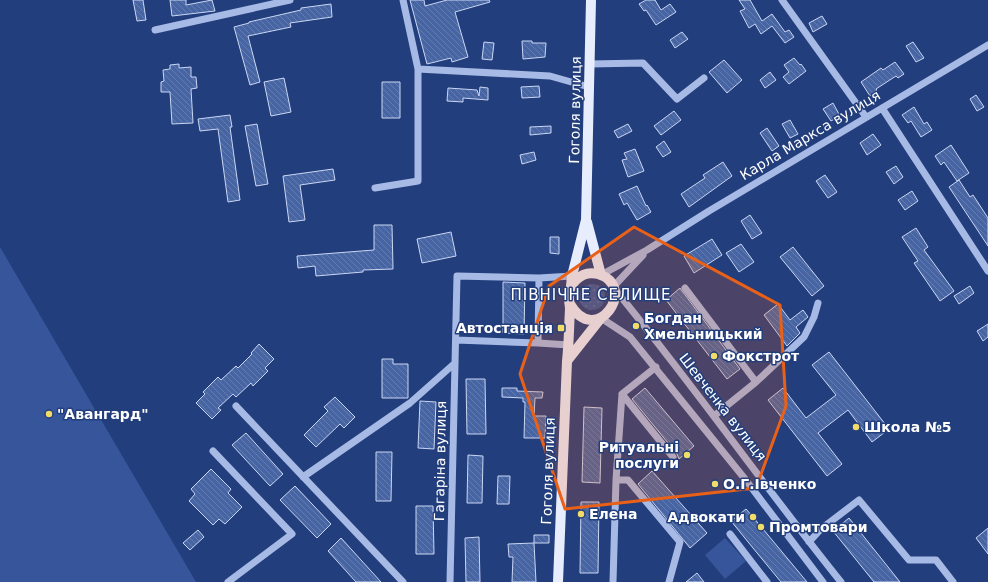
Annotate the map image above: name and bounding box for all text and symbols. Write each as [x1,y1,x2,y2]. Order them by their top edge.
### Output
street label: Гоголя вулиця [566,56,584,164]
street label: Карла Маркса вулиця [737,87,883,183]
district label: ПІВНІЧНЕ СЕЛИЩЕ [511,286,671,304]
place label: Богдан Хмельницький [644,310,763,342]
place label: Автостанція [456,320,553,336]
marker: Богдан Хмельницький [631,321,641,331]
marker: Автостанція [556,323,566,333]
place label: Фокстрот [722,348,800,364]
street label: Шевченка вулиця [676,350,770,464]
marker: Фокстрот [709,351,719,361]
street label: Гагаріна вулиця [431,401,449,521]
place label: "Авангард" [57,406,149,422]
marker: "Авангард" [44,409,54,419]
street label: Гоголя вулиця [538,417,558,525]
place label: Школа №5 [864,419,952,435]
marker: Школа №5 [851,422,861,432]
place label: Ритуальні послуги [599,439,679,471]
marker: Ритуальні послуги [682,450,692,460]
place label: О.Г.Івченко [723,476,817,492]
marker: О.Г.Івченко [710,479,720,489]
place label: Елена [589,506,637,522]
marker: Елена [576,509,586,519]
place label: Адвокати [668,509,745,525]
marker: Адвокати [748,512,758,522]
place label: Промтовари [769,519,868,535]
marker: Промтовари [756,522,766,532]

